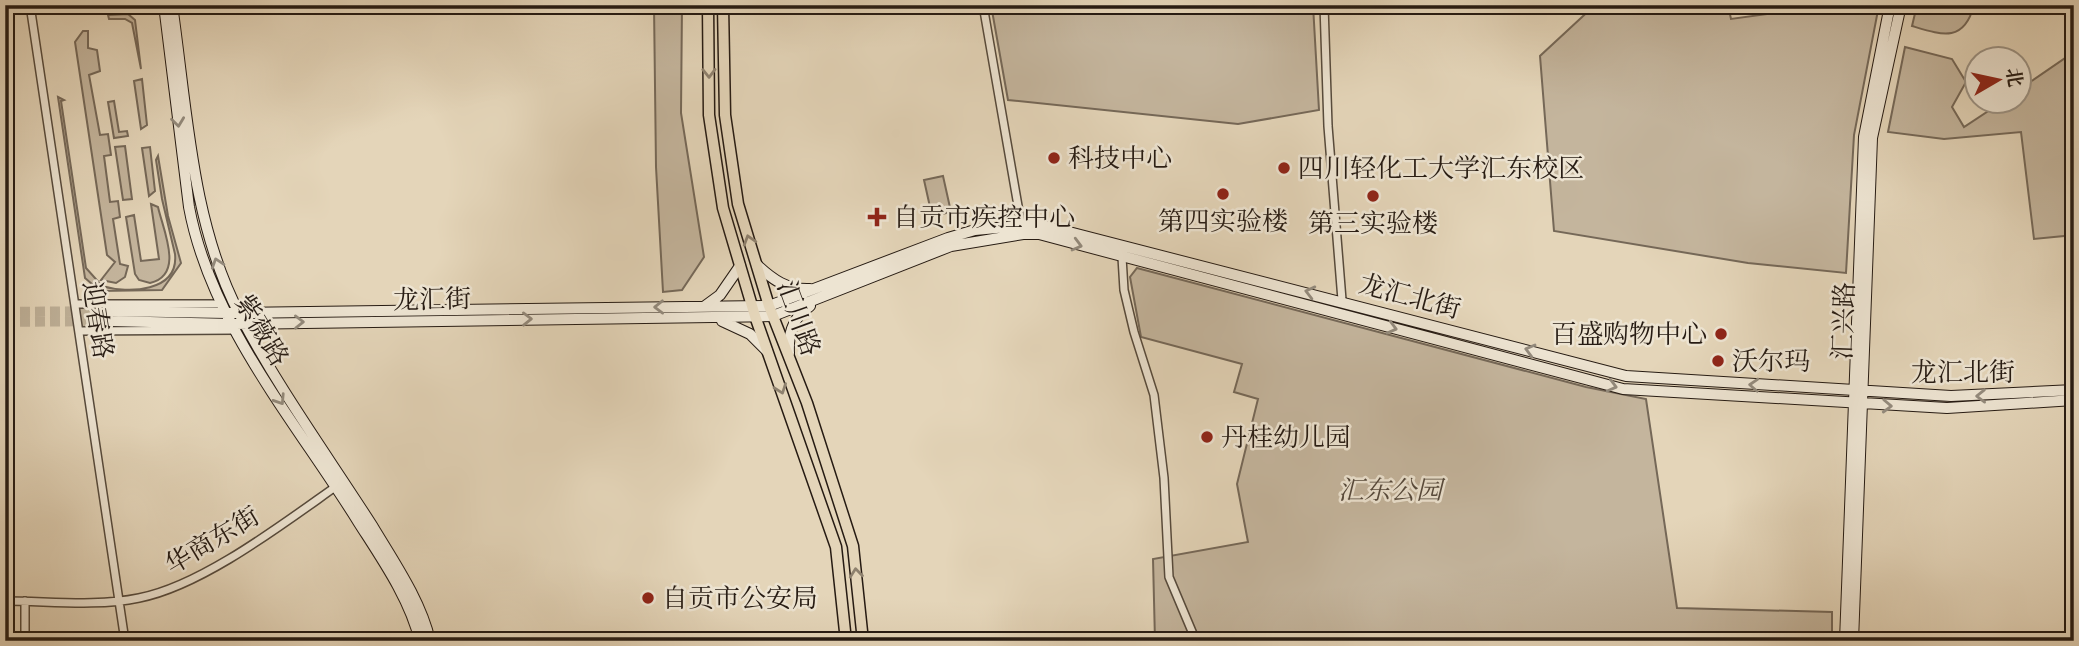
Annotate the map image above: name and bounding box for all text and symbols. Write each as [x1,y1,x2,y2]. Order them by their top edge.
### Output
north arrow [1964,46,2034,116]
text: 北 [2000,66,2027,89]
one-way arrow [701,69,717,79]
one-way arrow [170,116,185,128]
place label: 科技中心 [1068,143,1172,175]
marker: 科技中心 [1046,150,1062,166]
place label: 四川轻化工大学汇东校区 [1298,153,1584,185]
marker: 四川轻化工大学汇东校区 [1276,160,1292,176]
marker: 第四实验楼 [1215,186,1231,202]
marker: 第三实验楼 [1365,188,1381,204]
place label: 自贡市疾控中心 [893,202,1075,234]
place label: 第四实验楼 [1158,206,1288,238]
marker: 自贡市疾控中心 [867,207,887,227]
place label: 第三实验楼 [1308,208,1438,240]
one-way arrow [743,235,758,247]
one-way arrow [1071,236,1083,251]
one-way arrow [210,257,225,269]
street label: 龙汇北街 [1355,268,1464,326]
street label: 汇川路 [770,276,826,360]
street label: 迎春路 [75,279,119,361]
street label: 汇兴路 [1827,281,1861,361]
street label: 龙汇街 [393,283,471,317]
one-way arrow [1304,286,1316,300]
street label: 紫薇路 [227,289,295,372]
one-way arrow [654,299,664,315]
one-way arrow [521,312,532,327]
one-way arrow [294,314,305,330]
one-way arrow [1386,319,1398,334]
place label: 百盛购物中心 [1551,319,1707,351]
marker: 百盛购物中心 [1713,326,1729,342]
one-way arrow [1524,344,1536,358]
place label: 沃尔玛 [1732,346,1810,378]
marker: 沃尔玛 [1710,353,1726,369]
street label: 龙汇北街 [1911,357,2015,389]
one-way arrow [1606,378,1618,392]
one-way arrow [1748,378,1759,393]
one-way arrow [773,382,787,394]
one-way arrow [1975,388,1986,403]
one-way arrow [271,392,284,405]
one-way arrow [1882,398,1893,413]
place label: 丹桂幼儿园 [1221,422,1351,454]
marker: 丹桂幼儿园 [1199,429,1215,445]
park label: 汇东公园 [1338,475,1446,507]
street label: 华商东街 [160,500,265,581]
one-way arrow [849,567,864,578]
place label: 自贡市公安局 [662,583,818,615]
marker: 自贡市公安局 [640,590,656,606]

